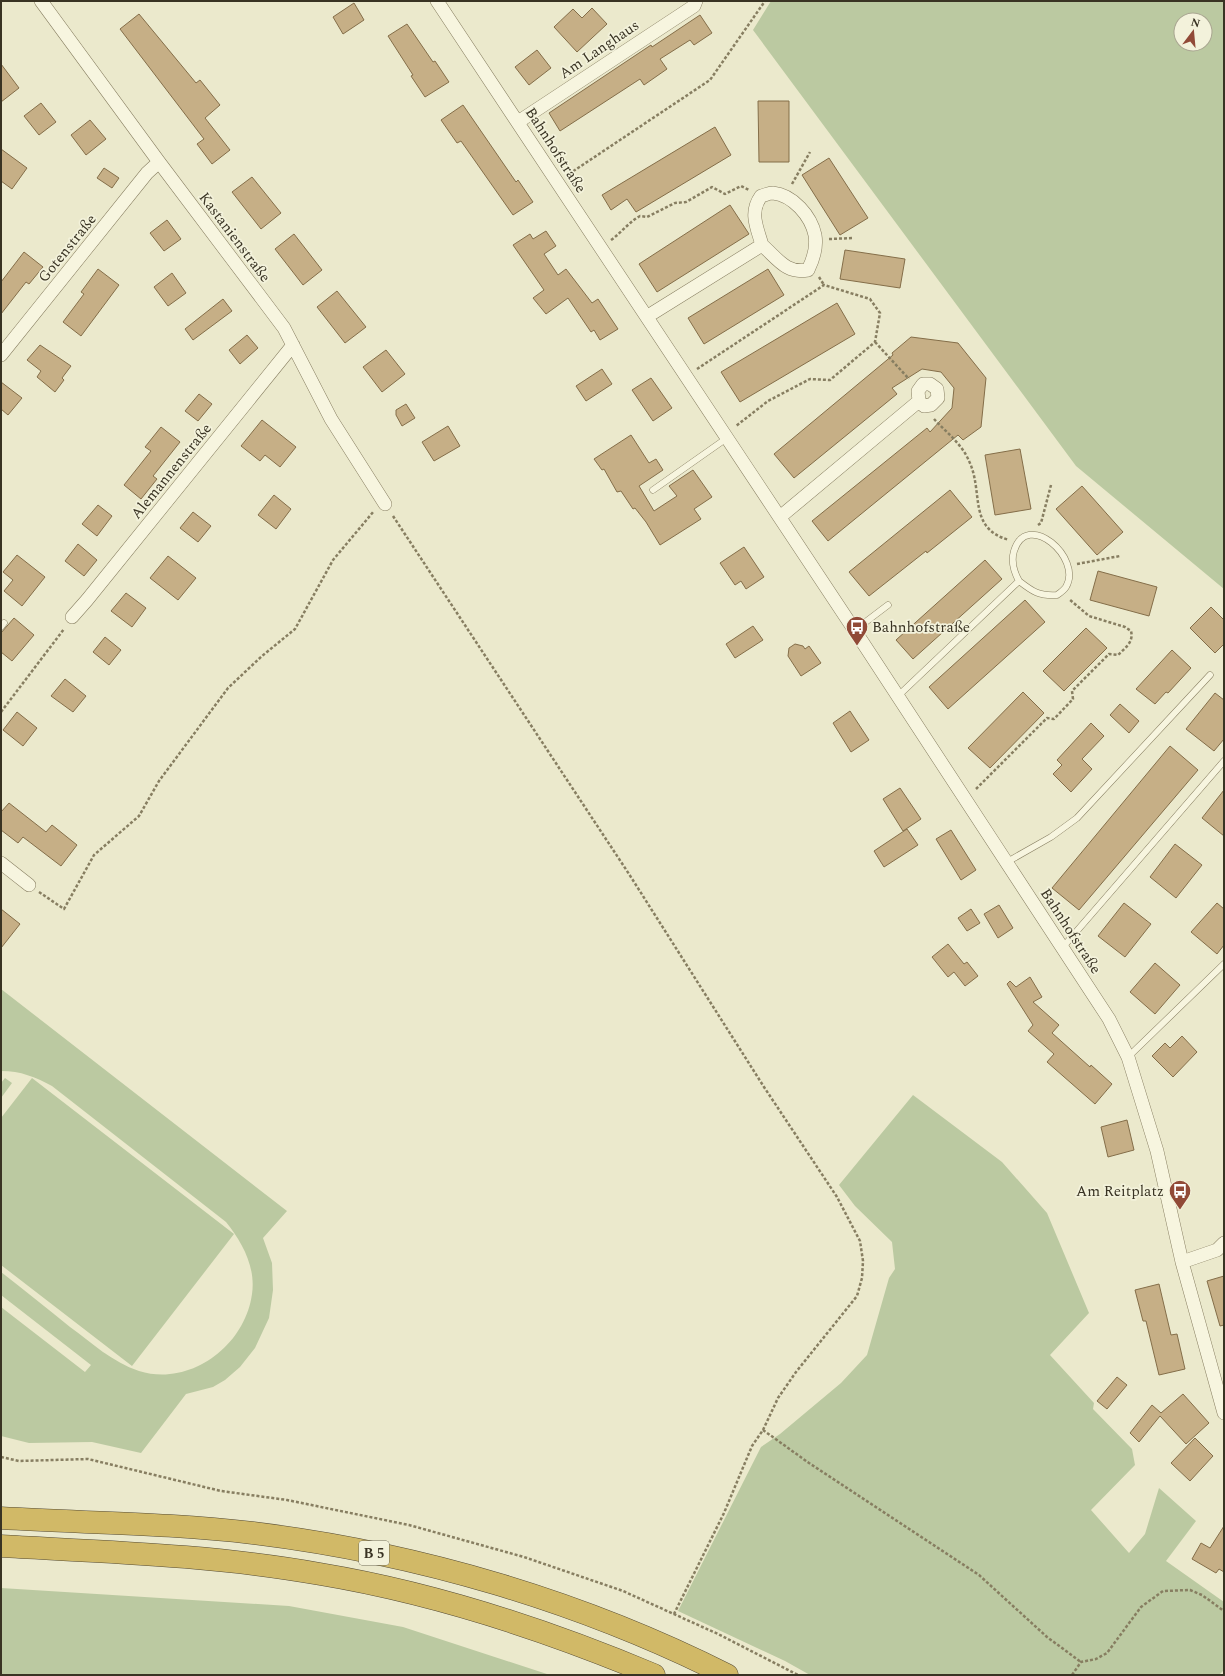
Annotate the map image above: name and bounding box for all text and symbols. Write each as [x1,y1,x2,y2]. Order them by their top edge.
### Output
north arrow [1173,12,1213,52]
text: N [1189,13,1202,32]
street label: Am Langhaus [555,14,644,85]
street label: Bahnhofstraße [519,103,592,198]
street label: Kastanienstraße [193,187,276,287]
street label: Gotenstraße [33,209,102,288]
street label: Alemannenstraße [125,418,217,524]
bus stop icon: Bahnhofstraße [844,614,870,647]
place label: Bahnhofstraße [872,616,970,639]
street label: Bahnhofstraße [1034,884,1107,979]
bus stop icon: Am Reitplatz [1167,1178,1193,1211]
place label: Am Reitplatz [1076,1180,1164,1203]
road number: B 5 [359,1541,389,1565]

